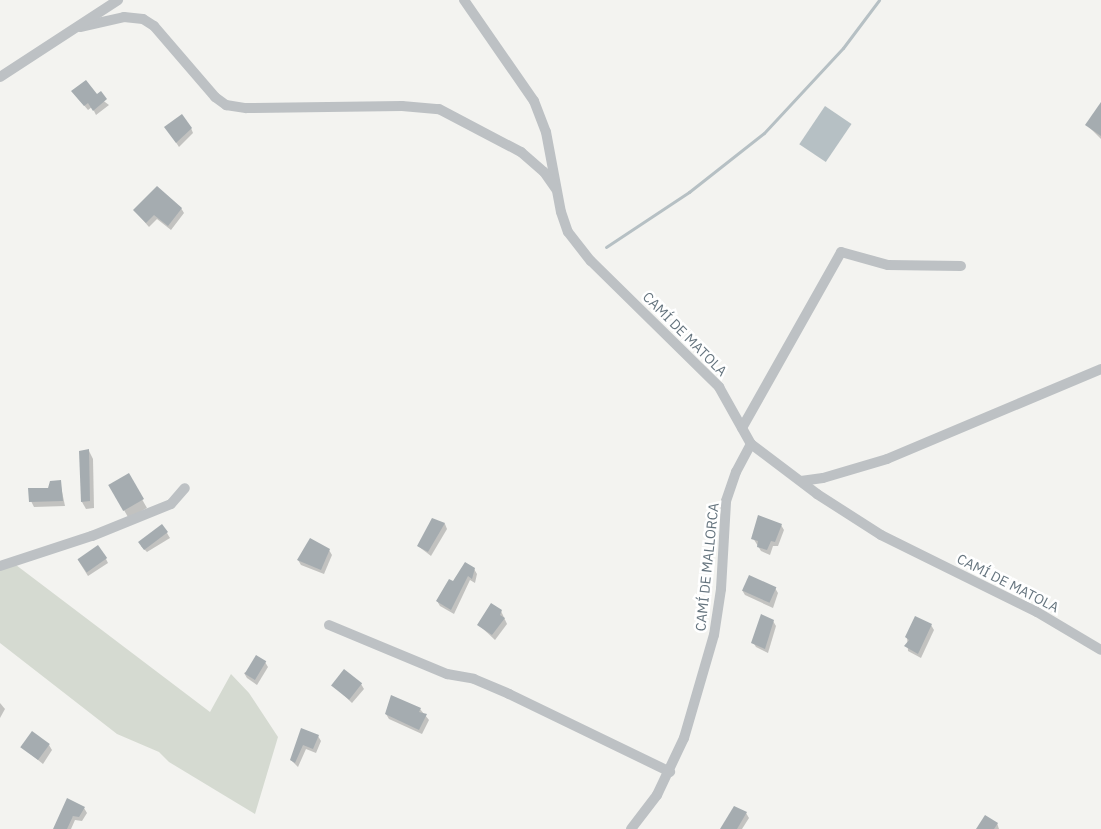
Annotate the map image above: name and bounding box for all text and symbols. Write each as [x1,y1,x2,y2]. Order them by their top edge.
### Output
street label: CAMÍ DE MATOLA [639,288,731,380]
street label: CAMÍ DE MALLORCA [692,502,722,632]
street label: CAMÍ DE MATOLA [954,550,1062,616]

